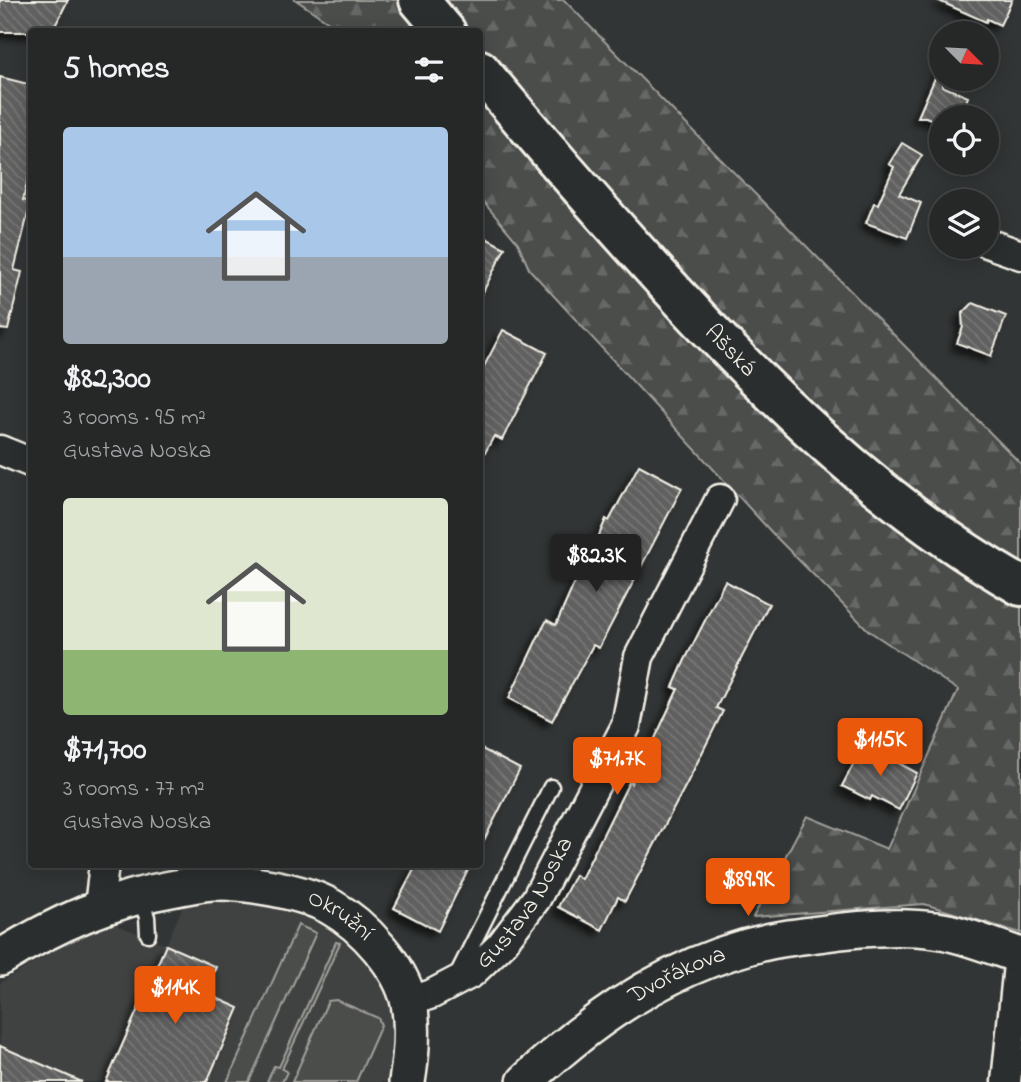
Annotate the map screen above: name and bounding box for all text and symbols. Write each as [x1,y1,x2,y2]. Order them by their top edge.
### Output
north arrow [929,21,999,91]
map controls [929,21,999,259]
text: 5 homes [63,48,170,92]
icon: filters [410,51,448,89]
button: locate [929,105,999,175]
icon: home [193,173,319,299]
button: layers [929,189,999,259]
street label: Ašská [696,317,764,385]
text: $82,300 [63,358,151,402]
text: 3 rooms · 95 m² [63,402,206,435]
text: Gustava Noska [63,435,211,468]
pin: $82.3K [539,534,653,594]
text: $82.3K [566,540,626,573]
icon: home [193,544,319,670]
pin: $115K [831,718,929,778]
text: $115K [854,724,906,757]
text: $71,700 [63,729,147,773]
pin: $71.7K [560,738,674,797]
text: $71.7K [589,743,645,776]
text: 3 rooms · 77 m² [63,773,205,806]
text: Gustava Noska [63,806,211,839]
street label: Gustava Noska [468,831,583,978]
pin: $89.9K [691,858,805,918]
text: $89.9K [722,864,774,897]
street label: Okružní [302,881,382,950]
street label: Dvořákova [621,937,731,1014]
pin: $114K [126,967,224,1026]
text: $114K [150,972,200,1005]

